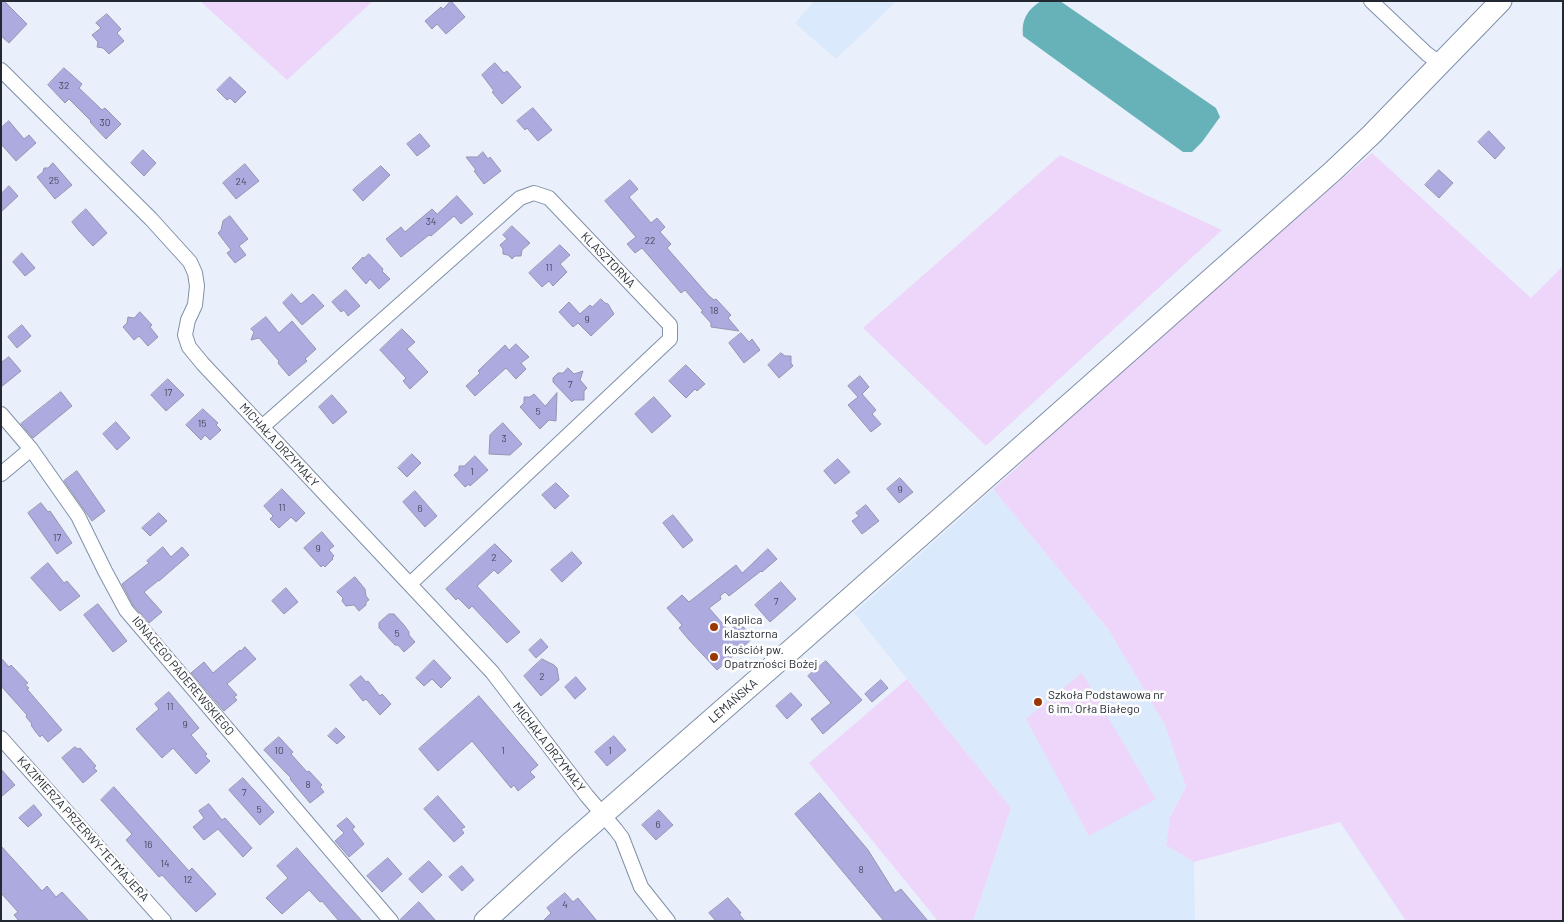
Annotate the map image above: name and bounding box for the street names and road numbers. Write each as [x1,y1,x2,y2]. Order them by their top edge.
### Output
street label: KLASZTORNA [578,229,638,291]
street label: MICHAŁA DRZYMAŁY [236,400,322,490]
street label: IGNACEGO PADEREWSKIEGO [129,614,237,738]
street label: LEMAŃSKA [706,676,760,726]
street label: MICHAŁA DRZYMAŁY [510,699,588,795]
street label: KAZIMIERZA PRZERWY-TETMAJERA [14,754,152,904]

